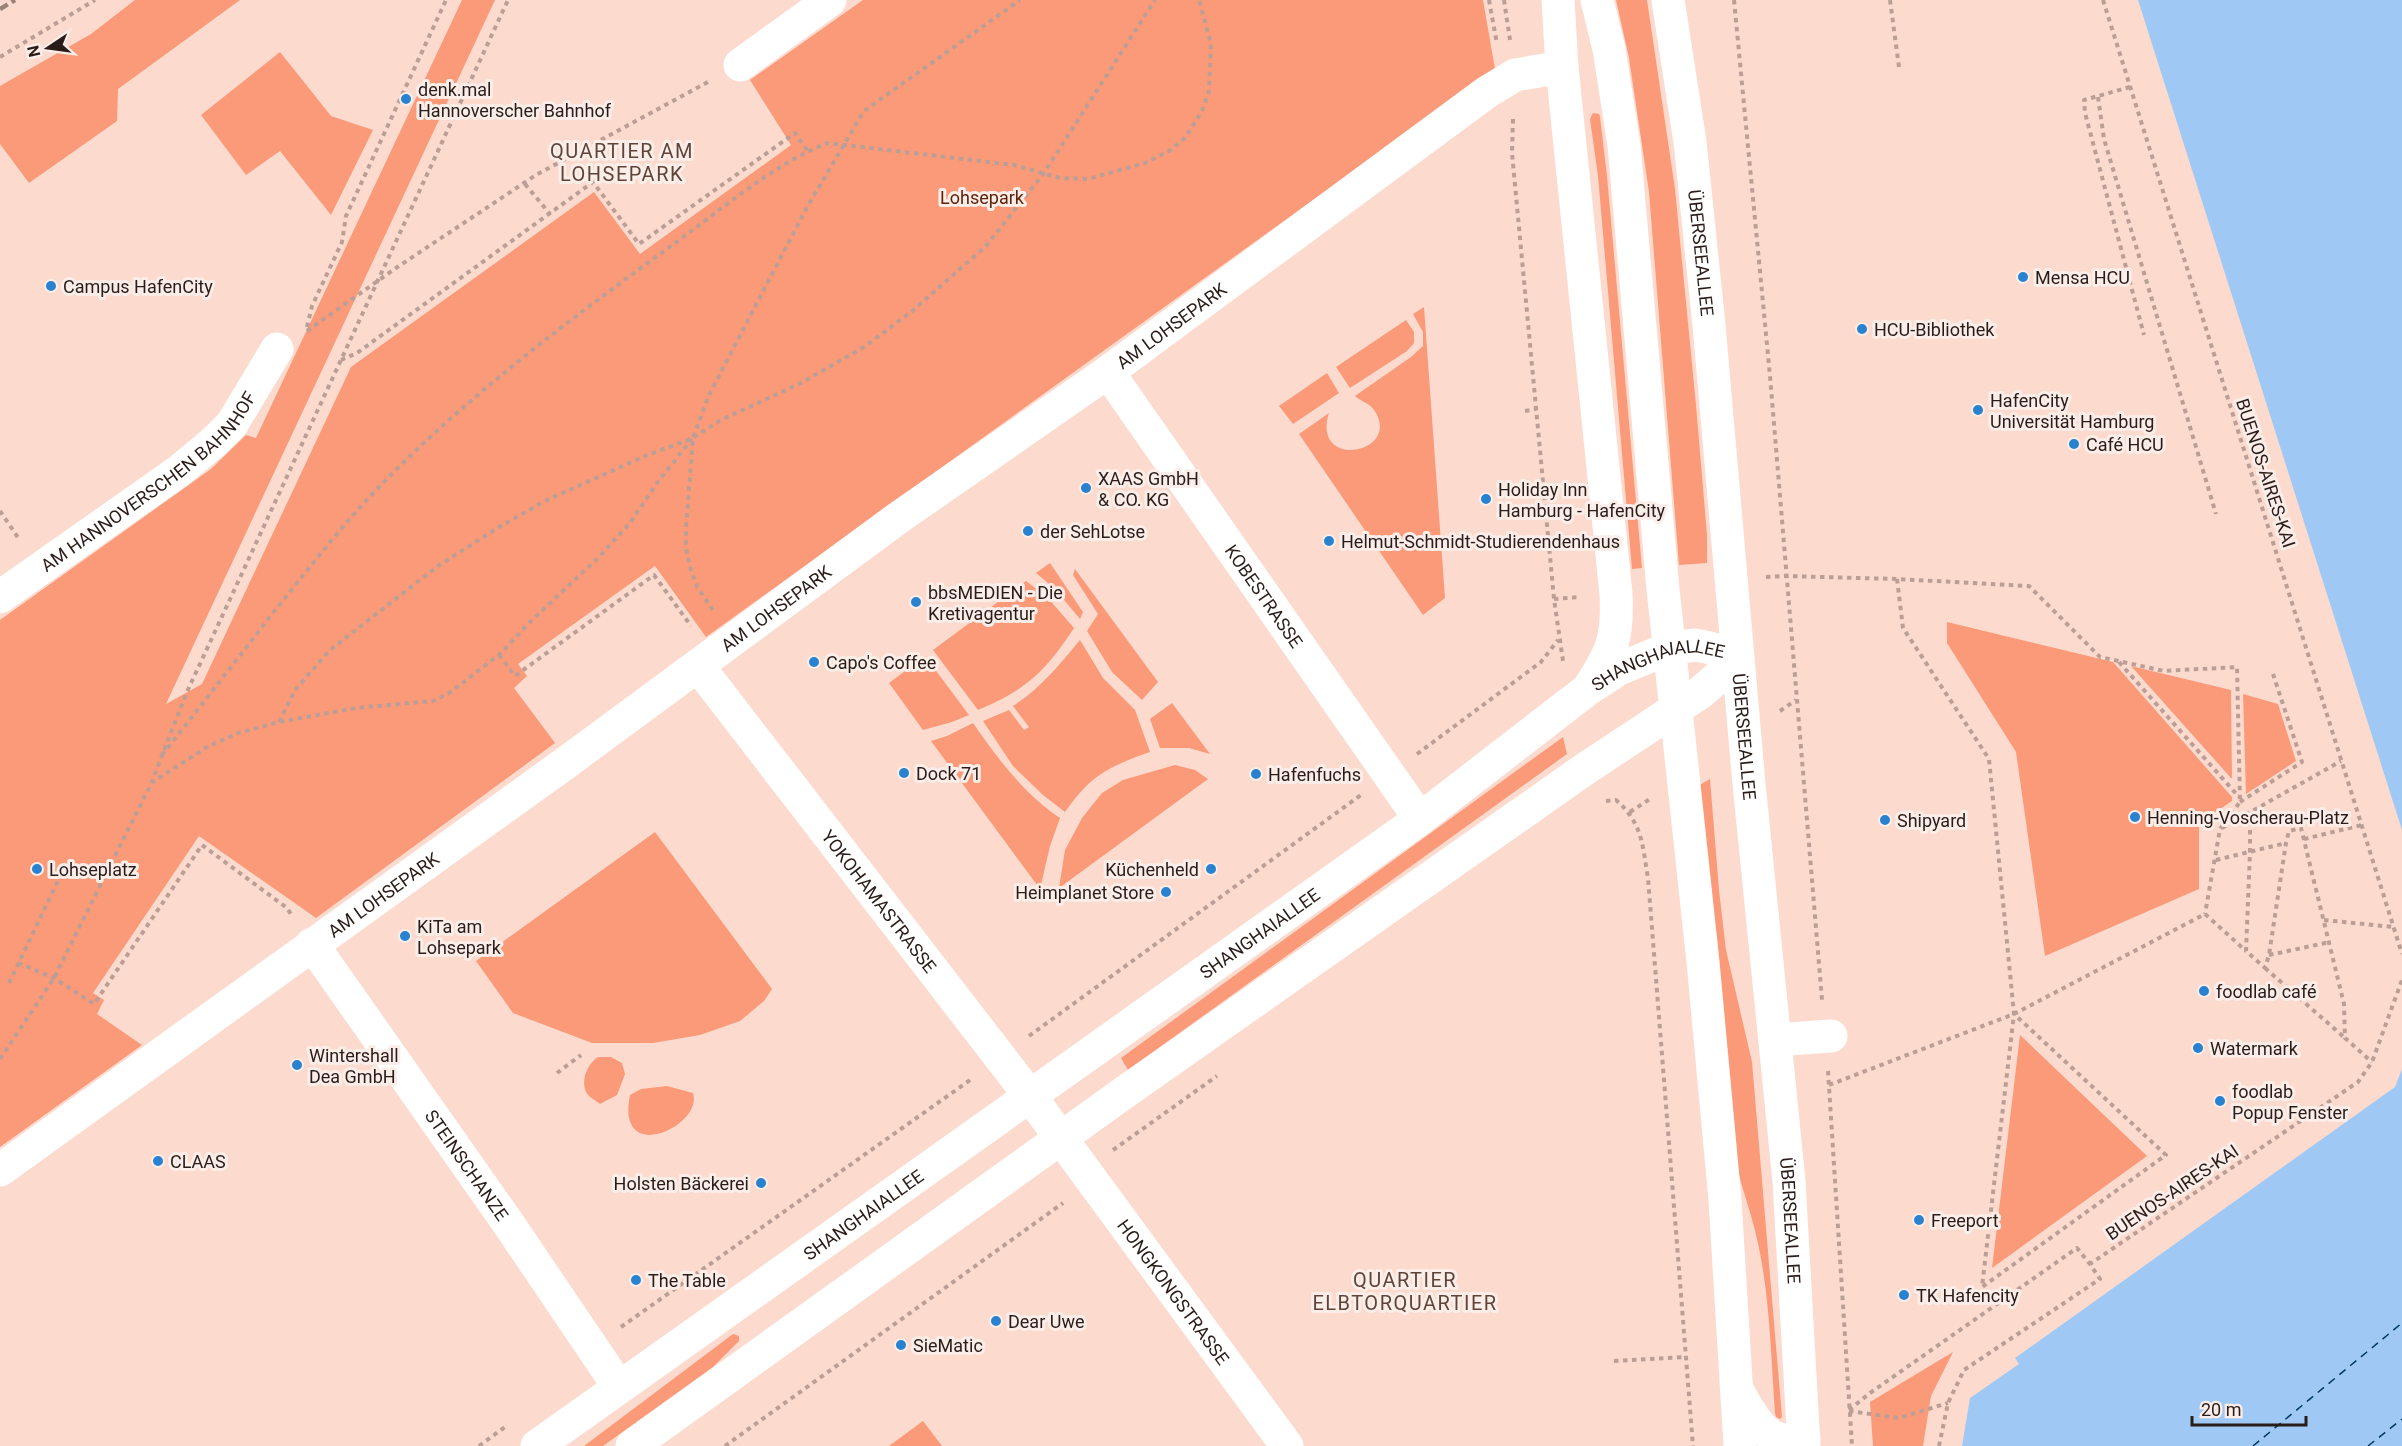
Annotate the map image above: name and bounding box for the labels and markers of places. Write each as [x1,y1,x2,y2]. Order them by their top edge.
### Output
place label: denk.mal Hannoverscher Bahnhof [418,79,612,121]
marker: denk.mal Hannoverscher Bahnhof [399,92,413,106]
place label: Mensa HCU [2035,267,2130,288]
marker: Mensa HCU [2016,270,2030,284]
place label: Campus HafenCity [63,276,213,297]
marker: Campus HafenCity [44,279,58,293]
place label: HCU-Bibliothek [1874,319,1995,340]
marker: HCU-Bibliothek [1855,322,1869,336]
place label: HafenCity Universität Hamburg [1990,390,2154,432]
marker: HafenCity Universität Hamburg [1971,403,1985,417]
place label: Café HCU [2086,434,2164,455]
marker: Café HCU [2067,437,2081,451]
place label: XAAS GmbH & CO. KG [1098,468,1199,510]
place label: Holiday Inn Hamburg - HafenCity [1498,479,1666,521]
marker: XAAS GmbH & CO. KG [1079,481,1093,495]
marker: Holiday Inn Hamburg - HafenCity [1479,492,1493,506]
place label: der SehLotse [1040,521,1145,542]
marker: der SehLotse [1021,524,1035,538]
place label: Helmut-Schmidt-Studierendenhaus [1341,531,1620,552]
marker: Helmut-Schmidt-Studierendenhaus [1322,534,1336,548]
place label: bbsMEDIEN - Die Kretivagentur [928,582,1063,624]
marker: bbsMEDIEN - Die Kretivagentur [909,595,923,609]
place label: Capo's Coffee [826,652,936,673]
marker: Capo's Coffee [807,655,821,669]
place label: Dock 71 [916,763,981,784]
place label: Hafenfuchs [1268,764,1361,785]
marker: Dock 71 [897,766,911,780]
marker: Hafenfuchs [1249,767,1263,781]
place label: Henning-Voscherau-Platz [2147,807,2349,828]
place label: Shipyard [1897,810,1966,831]
marker: Henning-Voscherau-Platz [2128,810,2142,824]
marker: Shipyard [1878,813,1892,827]
place label: Lohseplatz [49,859,137,880]
place label: Küchenheld [1105,859,1199,880]
marker: Lohseplatz [30,862,44,876]
marker: Küchenheld [1204,862,1218,876]
place label: Heimplanet Store [1015,882,1154,903]
marker: Heimplanet Store [1159,885,1173,899]
place label: KiTa am Lohsepark [417,916,502,958]
marker: KiTa am Lohsepark [398,929,412,943]
place label: foodlab café [2216,981,2317,1002]
marker: foodlab café [2197,984,2211,998]
place label: Watermark [2210,1038,2299,1059]
marker: Watermark [2191,1041,2205,1055]
place label: Wintershall Dea GmbH [309,1045,399,1087]
marker: Wintershall Dea GmbH [290,1058,304,1072]
place label: foodlab Popup Fenster [2232,1081,2348,1123]
marker: foodlab Popup Fenster [2213,1094,2227,1108]
place label: CLAAS [170,1151,226,1172]
marker: CLAAS [151,1154,165,1168]
place label: Holsten Bäckerei [614,1173,749,1194]
marker: Holsten Bäckerei [754,1176,768,1190]
place label: Freeport [1931,1210,1999,1231]
marker: Freeport [1912,1213,1926,1227]
place label: The Table [648,1270,726,1291]
marker: The Table [629,1273,643,1287]
place label: TK Hafencity [1916,1285,2019,1306]
marker: TK Hafencity [1897,1288,1911,1302]
place label: Dear Uwe [1008,1311,1084,1332]
marker: Dear Uwe [989,1314,1003,1328]
place label: SieMatic [913,1335,983,1356]
marker: SieMatic [894,1338,908,1352]

